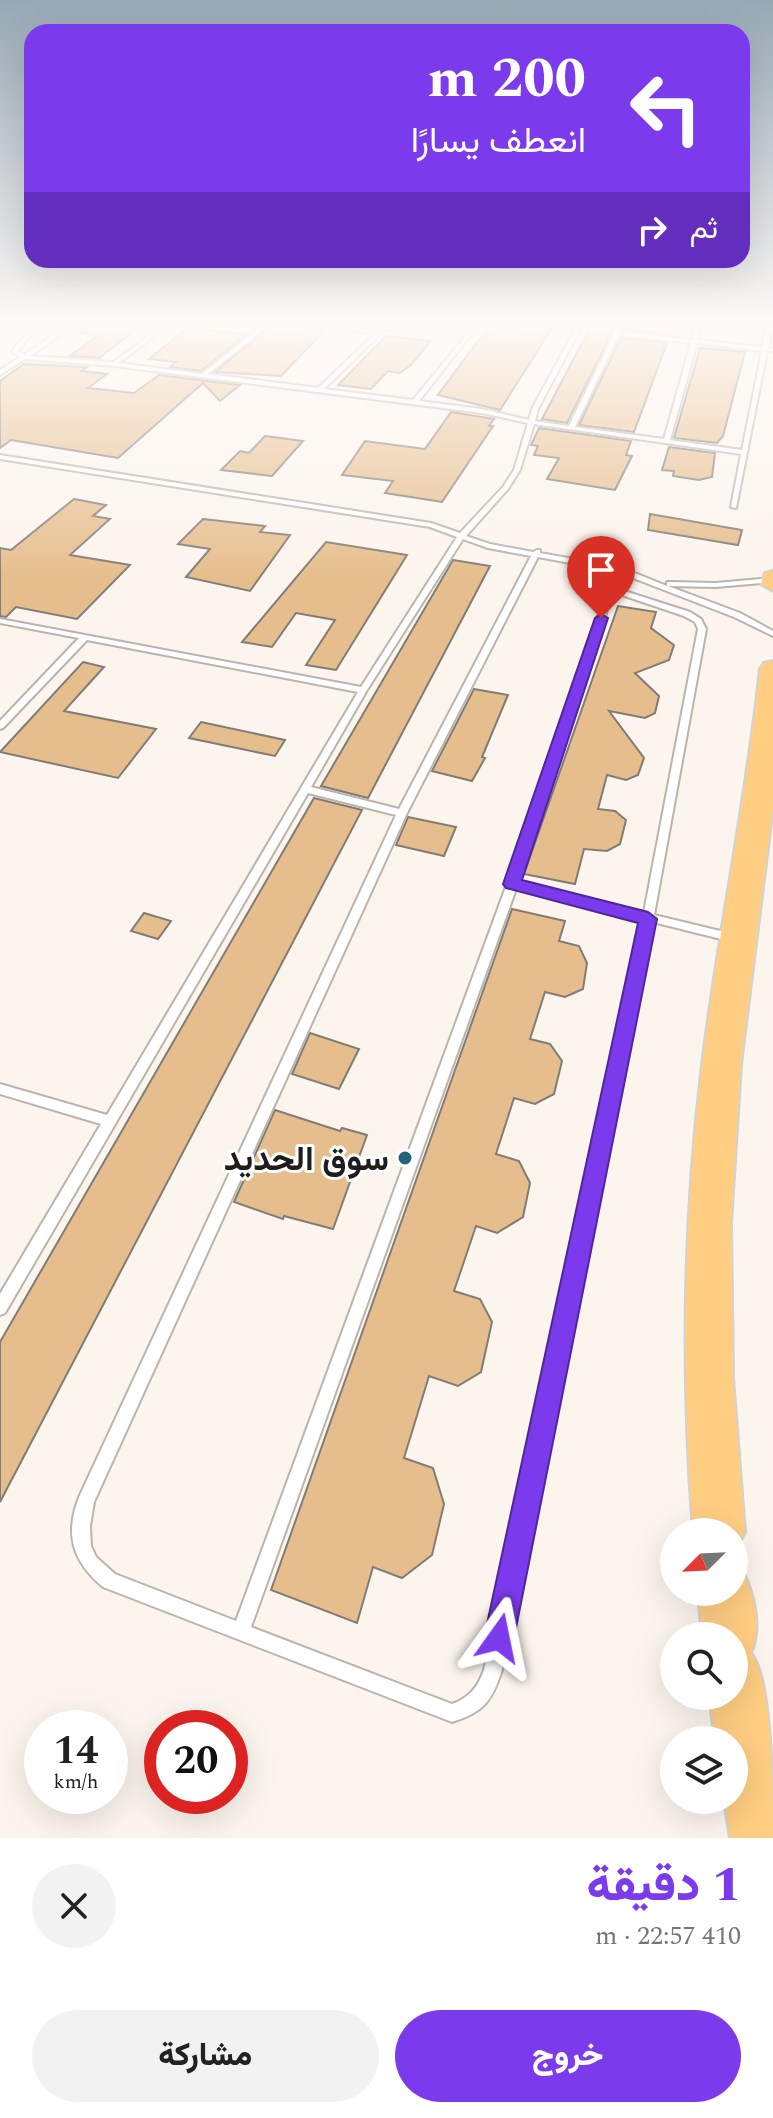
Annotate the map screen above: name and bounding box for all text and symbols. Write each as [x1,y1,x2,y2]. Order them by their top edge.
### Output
text: 200 m [427,37,586,122]
icon: left [614,56,718,160]
text: انعطف يسارًا [411,114,586,169]
text: ثم [690,206,718,252]
icon: right [630,208,674,252]
pin [567,536,635,618]
icon: arrive [579,548,623,592]
place label: سوق الحديد [224,1134,389,1186]
marker: سوق الحديد [396,1149,414,1167]
north arrow [660,1518,748,1606]
map controls [660,1518,748,1814]
position arrow [457,1596,541,1680]
button: search [660,1622,748,1710]
speed limit sign: 20 [144,1710,248,1814]
text: 14 [54,1721,98,1782]
button: layers [660,1726,748,1814]
text: km/h [54,1767,99,1797]
text: 1 دقيقة [587,1849,741,1922]
button: close [32,1864,116,1948]
text: 410 m · 22:57 [595,1916,741,1956]
button: مشاركة [32,2010,379,2102]
button: خروج [395,2010,741,2102]

